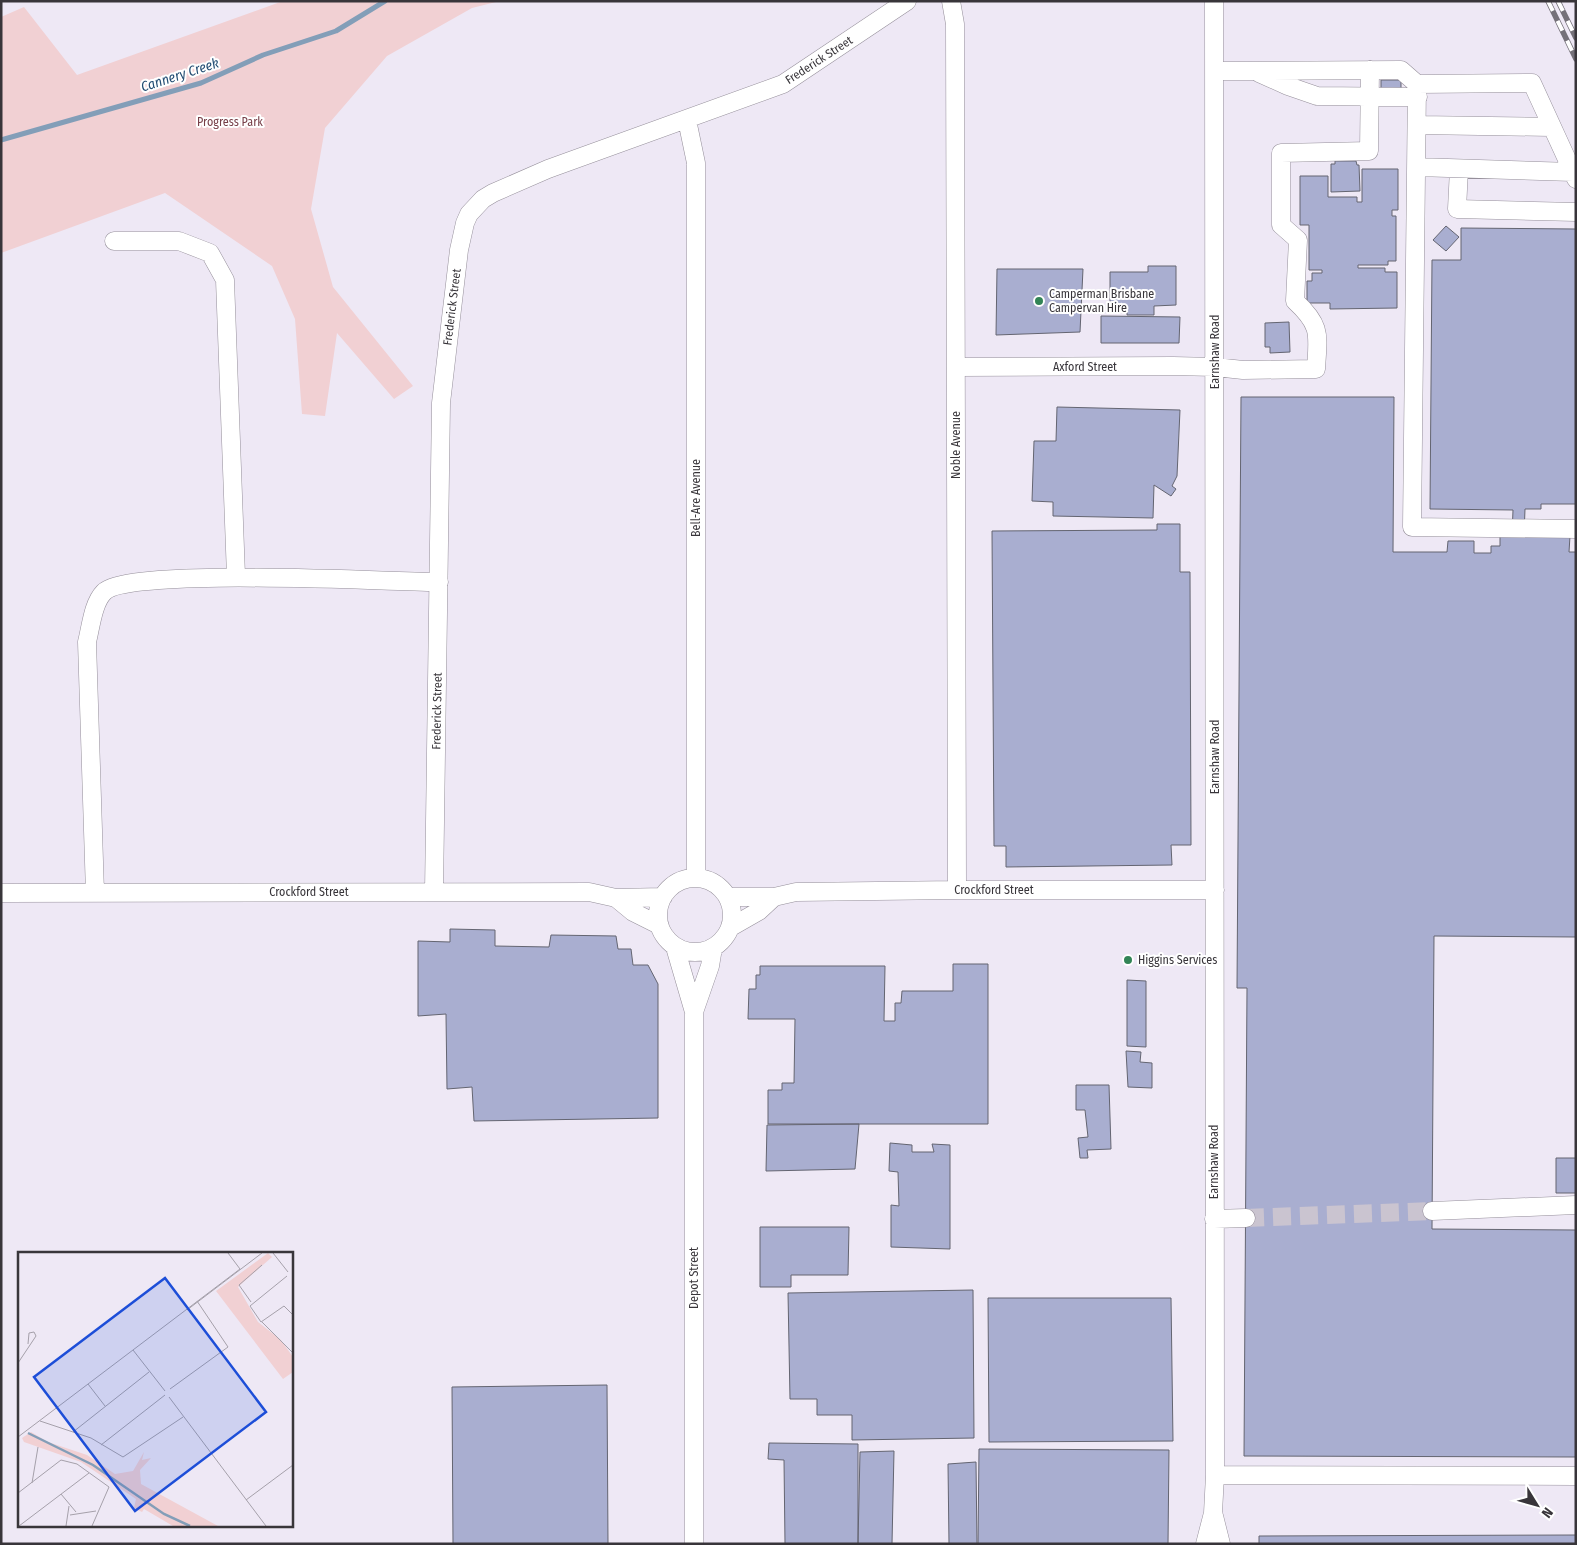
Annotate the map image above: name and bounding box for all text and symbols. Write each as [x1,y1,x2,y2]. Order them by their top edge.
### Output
street label: Frederick Street [783,33,855,87]
water label: Cannery Creek [139,54,221,96]
park label: Progress Park [197,115,263,129]
street label: Frederick Street [440,268,464,346]
place label: Camperman Brisbane Campervan Hire [1049,287,1154,315]
marker: Camperman Brisbane Campervan Hire [1033,295,1045,307]
street label: Earnshaw Road [1208,315,1222,389]
street label: Axford Street [1053,360,1117,374]
street label: Noble Avenue [949,411,963,479]
street label: Bell-Are Avenue [689,459,703,537]
street label: Frederick Street [429,672,445,750]
street label: Earnshaw Road [1208,720,1222,794]
street label: Crockford Street [954,883,1034,897]
street label: Crockford Street [269,885,349,899]
place label: Higgins Services [1138,953,1217,967]
marker: Higgins Services [1122,954,1134,966]
street label: Earnshaw Road [1207,1125,1221,1199]
street label: Depot Street [687,1247,701,1309]
inset map [18,1252,292,1528]
north arrow [1512,1480,1562,1530]
text: N [1538,1504,1556,1521]

